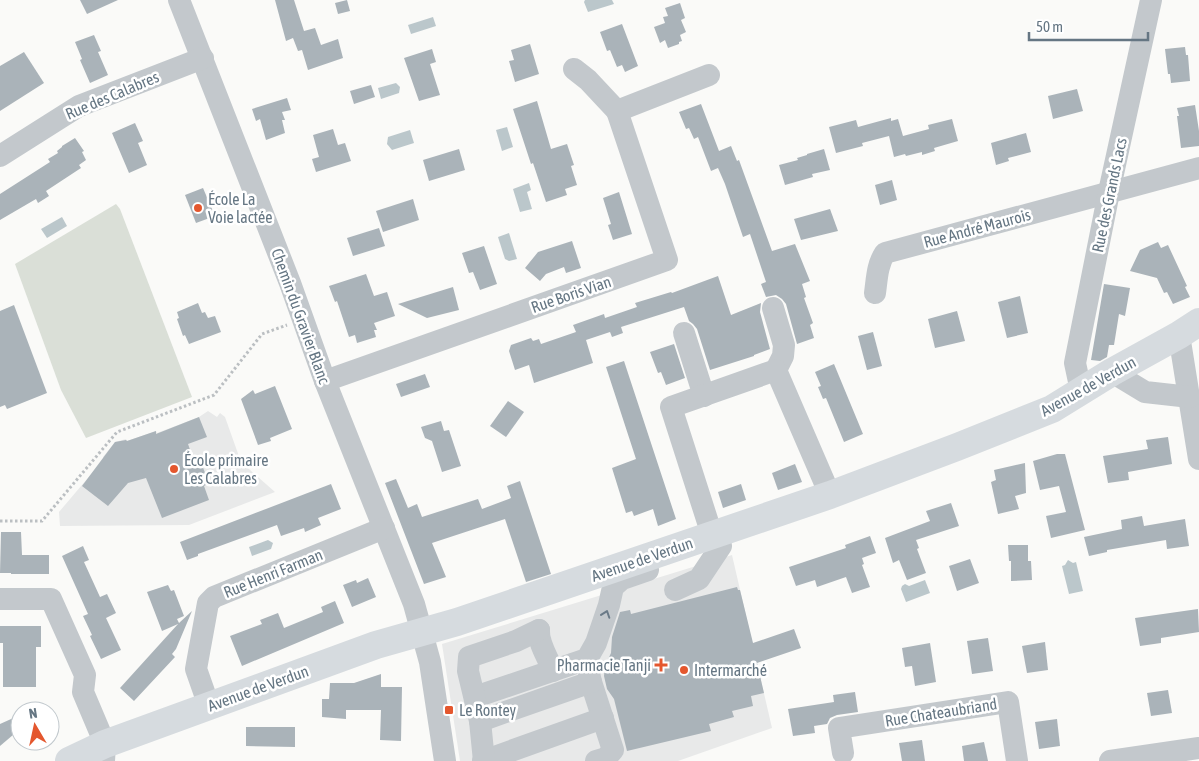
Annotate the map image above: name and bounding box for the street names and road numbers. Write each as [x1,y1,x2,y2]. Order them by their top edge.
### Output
street label: Rue des Calabres [63,67,162,123]
street label: Rue des Grands Lacs [1088,136,1130,254]
street label: Rue André Maurois [922,205,1033,251]
street label: Chemin du Gravier Blanc [268,246,334,386]
street label: Rue Boris Vian [529,272,613,316]
street label: Avenue de Verdun [1037,352,1139,420]
street label: Avenue de Verdun [589,533,695,585]
street label: Rue Henri Farman [221,545,325,601]
street label: Avenue de Verdun [205,661,311,715]
street label: Rue Chateaubriand [884,694,998,730]

